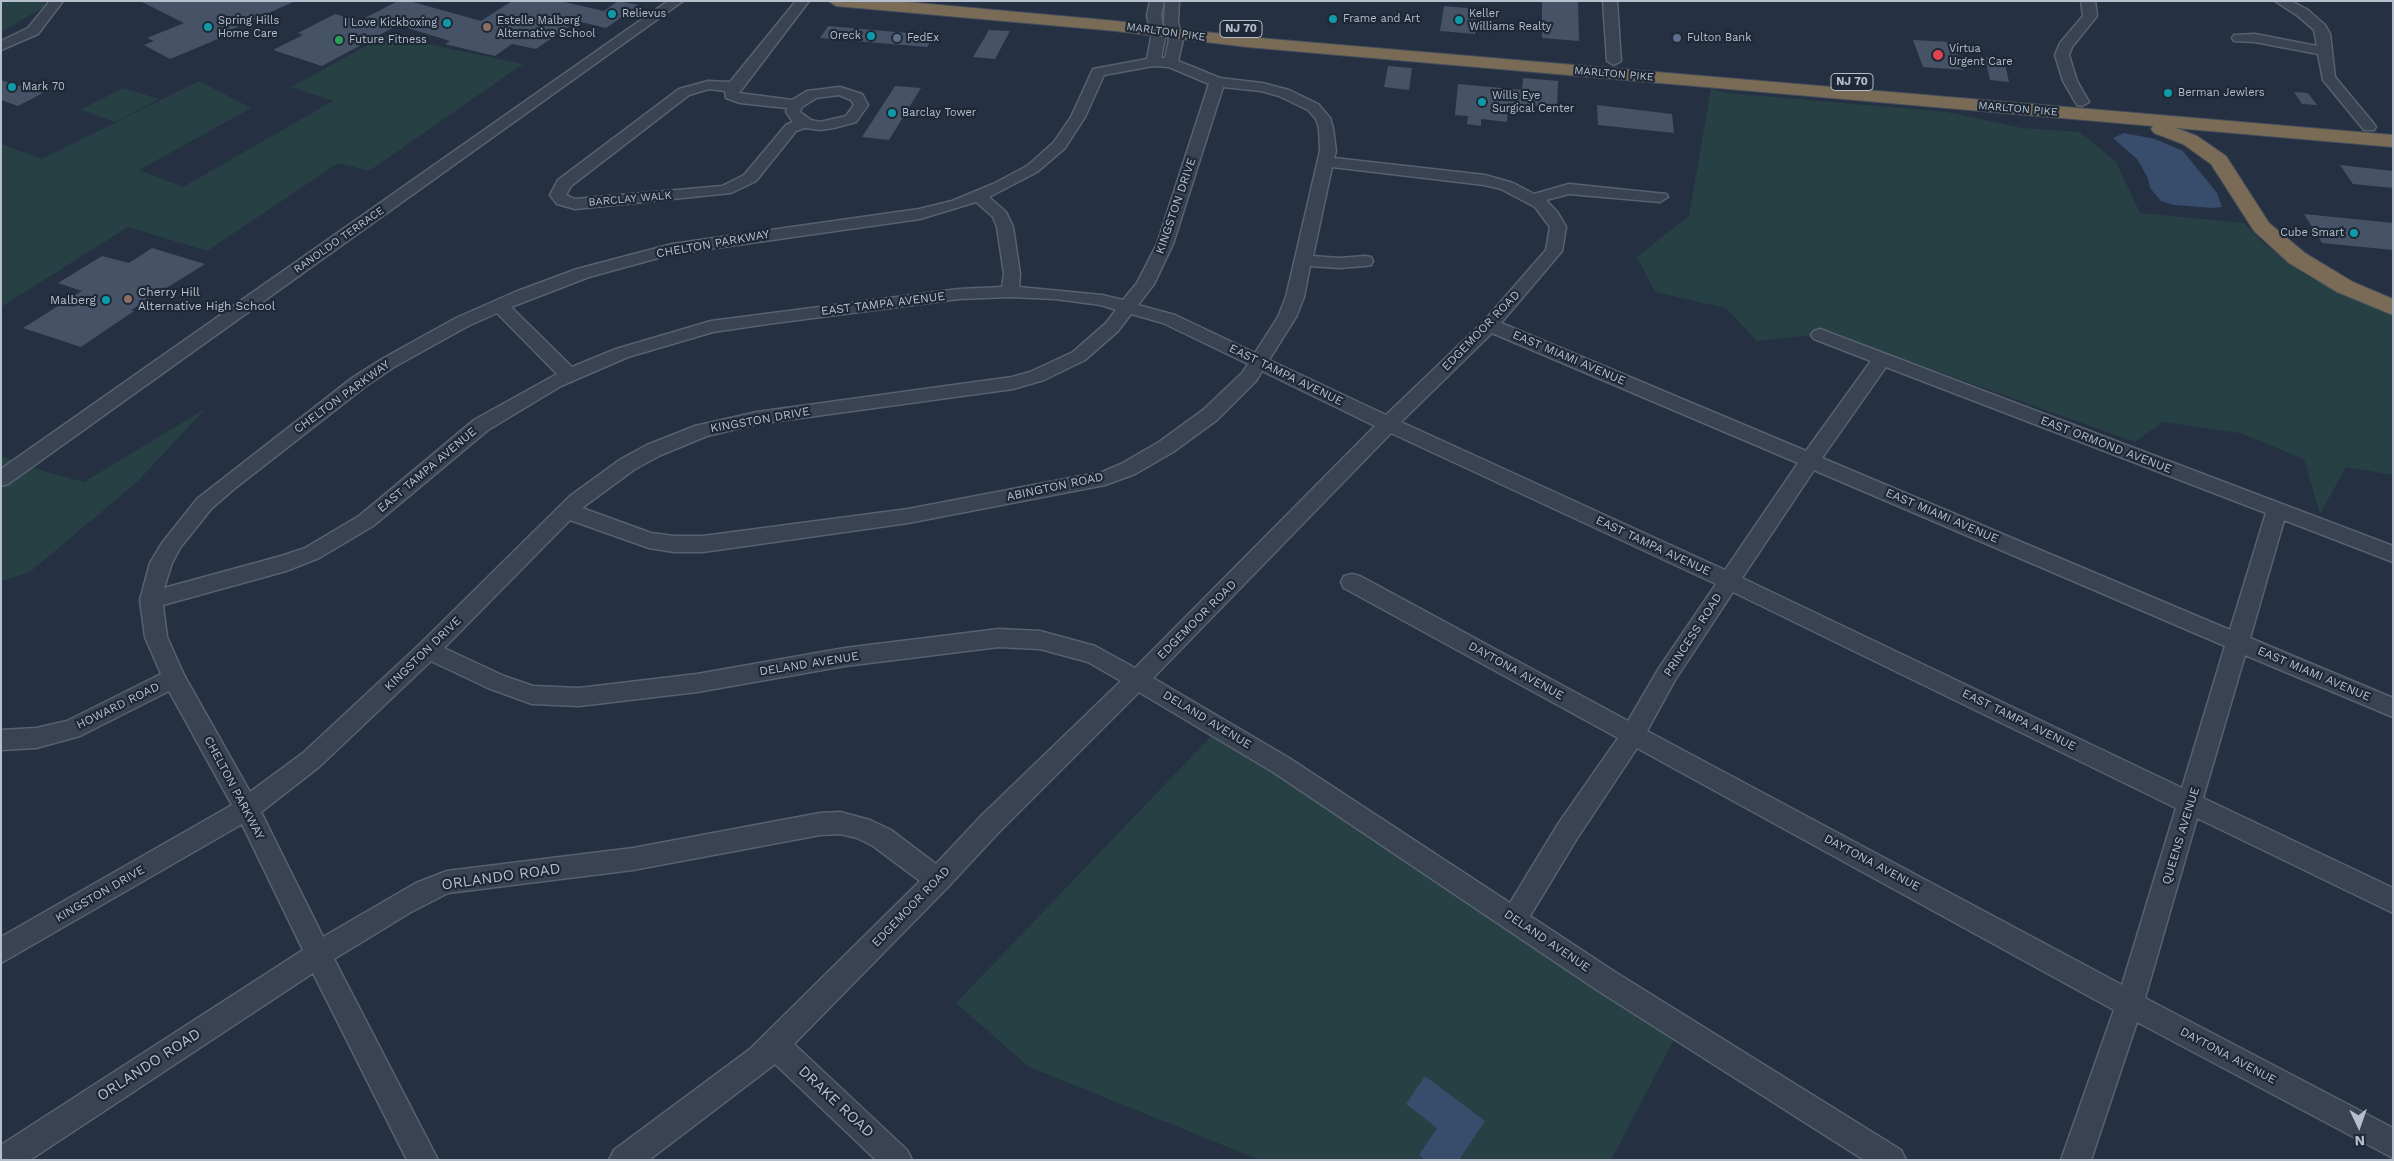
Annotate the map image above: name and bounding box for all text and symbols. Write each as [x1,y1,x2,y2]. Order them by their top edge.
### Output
place label: Relievus [622,7,666,21]
place label: Keller Williams Realty [1469,7,1552,33]
marker: Relievus [606,8,618,20]
place label: Frame and Art [1343,12,1420,26]
marker: Frame and Art [1327,13,1339,25]
place label: Spring Hills Home Care [218,14,279,40]
place label: Estelle Malberg Alternative School [497,14,596,40]
marker: Keller Williams Realty [1453,14,1465,26]
place label: I Love Kickboxing [344,16,437,30]
marker: I Love Kickboxing [441,17,453,29]
street label: MARLTON PIKE [1126,20,1206,44]
road number: NJ 70 [1220,20,1262,38]
marker: Spring Hills Home Care [202,21,214,33]
marker: Estelle Malberg Alternative School [481,21,493,33]
place label: Oreck [830,29,861,43]
marker: Oreck [865,30,877,42]
place label: FedEx [907,31,939,45]
place label: Fulton Bank [1687,31,1751,45]
marker: FedEx [891,32,903,44]
marker: Fulton Bank [1671,32,1683,44]
place label: Future Fitness [349,33,427,47]
marker: Future Fitness [333,34,345,46]
place label: Virtua Urgent Care [1949,42,2013,68]
marker: Virtua Urgent Care [1931,48,1945,62]
street label: MARLTON PIKE [1574,64,1654,84]
road number: NJ 70 [1831,74,1873,90]
place label: Mark 70 [22,80,65,94]
marker: Mark 70 [6,81,18,93]
place label: Berman Jewlers [2178,86,2265,100]
marker: Berman Jewlers [2162,87,2174,99]
place label: Wills Eye Surgical Center [1492,89,1574,115]
marker: Wills Eye Surgical Center [1476,96,1488,108]
street label: MARLTON PIKE [1978,99,2058,119]
place label: Barclay Tower [902,106,976,120]
marker: Barclay Tower [886,107,898,119]
street label: KINGSTON DRIVE [1153,156,1199,256]
street label: BARCLAY WALK [588,189,672,209]
street label: RANOLDO TERRACE [291,204,387,276]
place label: Cube Smart [2280,226,2344,240]
street label: CHELTON PARKWAY [655,227,771,261]
marker: Cube Smart [2348,227,2360,239]
place label: Cherry Hill Alternative High School [138,285,275,313]
street label: EDGEMOOR ROAD [1439,288,1523,374]
street label: EAST TAMPA AVENUE [820,289,946,319]
place label: Malberg [50,293,96,307]
marker: Cherry Hill Alternative High School [122,293,134,305]
marker: Malberg [100,294,112,306]
street label: EAST MIAMI AVENUE [1510,328,1628,388]
street label: EAST TAMPA AVENUE [1227,341,1345,409]
street label: CHELTON PARKWAY [291,357,393,437]
street label: KINGSTON DRIVE [709,404,811,436]
street label: EAST ORMOND AVENUE [2038,413,2174,477]
street label: EAST TAMPA AVENUE [375,424,479,516]
street label: ABINGTON ROAD [1005,470,1105,504]
street label: EAST MIAMI AVENUE [1883,486,2001,546]
street label: EAST TAMPA AVENUE [1593,513,1713,579]
street label: EDGEMOOR ROAD [1154,577,1240,663]
street label: PRINCESS ROAD [1661,591,1725,679]
street label: KINGSTON DRIVE [382,614,464,694]
street label: DAYTONA AVENUE [1466,639,1566,703]
street label: EAST MIAMI AVENUE [2255,644,2373,704]
street label: DELAND AVENUE [758,649,860,679]
street label: HOWARD ROAD [74,680,162,732]
street label: EAST TAMPA AVENUE [1960,686,2078,754]
street label: DELAND AVENUE [1160,688,1254,752]
street label: CHELTON PARKWAY [201,734,267,842]
street label: QUEENS AVENUE [2159,786,2203,886]
street label: DAYTONA AVENUE [1821,832,1923,894]
street label: ORLANDO ROAD [440,860,562,894]
street label: KINGSTON DRIVE [53,863,147,925]
street label: EDGEMOOR ROAD [869,864,953,950]
street label: DELAND AVENUE [1501,907,1593,975]
street label: ORLANDO ROAD [94,1025,204,1105]
street label: DAYTONA AVENUE [2177,1025,2279,1087]
street label: DRAKE ROAD [794,1062,878,1142]
north arrow [2334,1101,2384,1151]
text: N [2354,1133,2365,1149]

